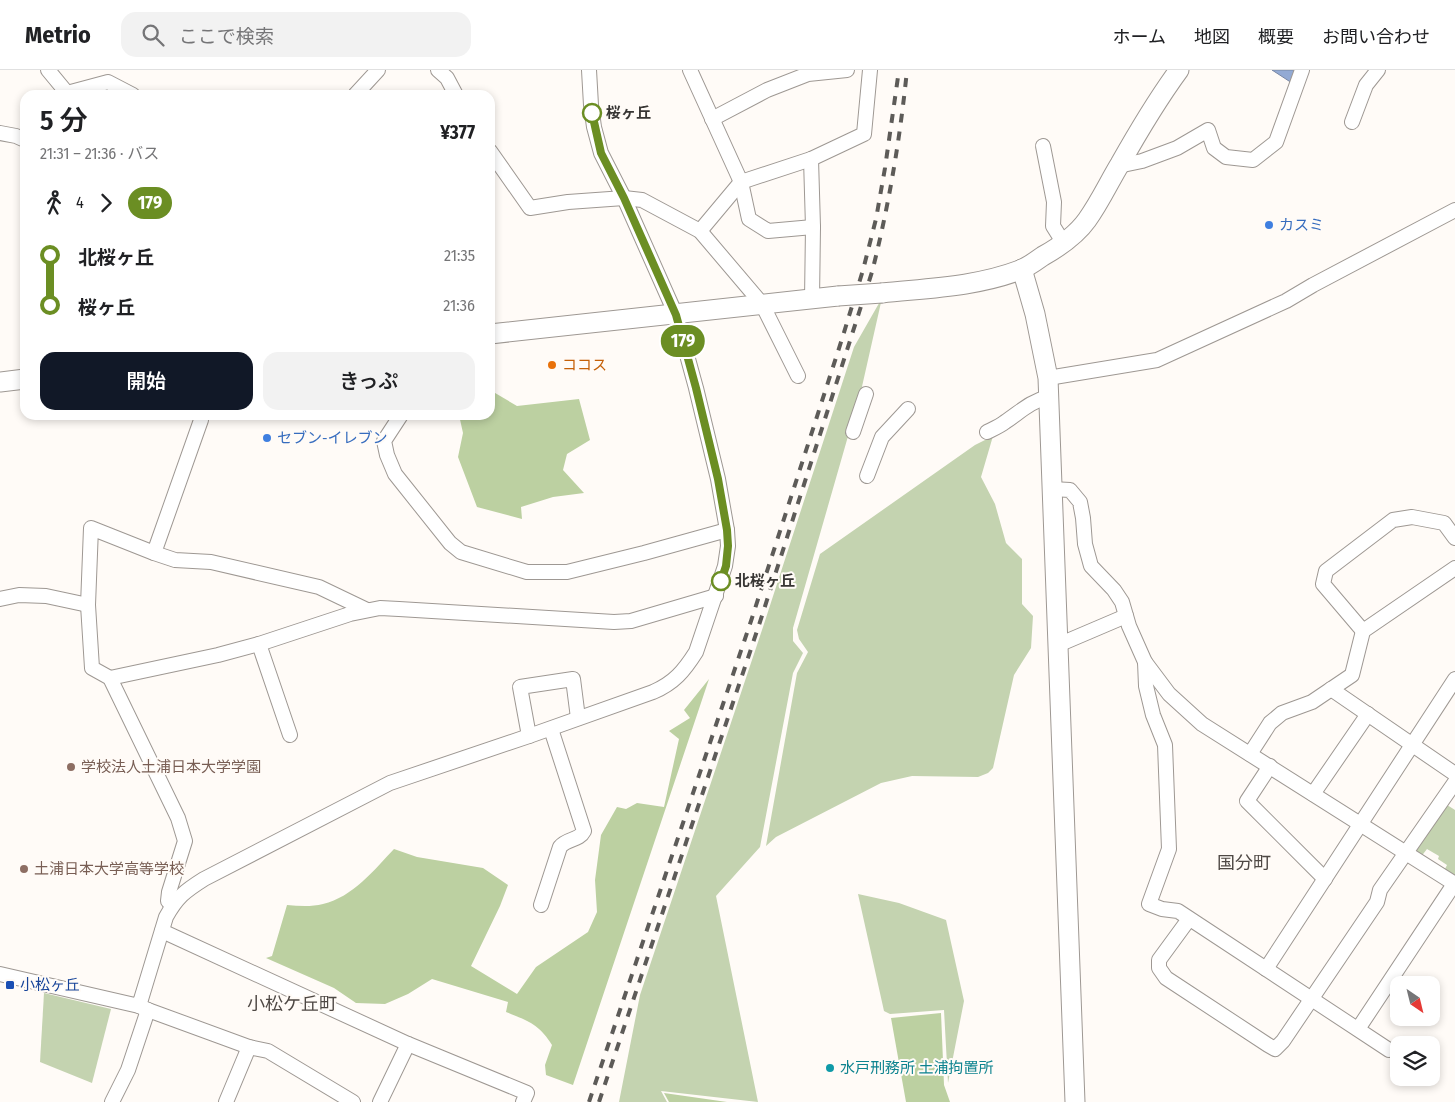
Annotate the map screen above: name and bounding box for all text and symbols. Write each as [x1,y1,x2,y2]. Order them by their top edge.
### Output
search box [121,12,471,57]
text: Metrio [25,21,91,49]
icon: search [139,21,167,49]
text: ここで検索 [179,25,274,48]
text: ホーム [1113,26,1166,48]
text: 地図 [1194,26,1230,48]
text: 概要 [1258,26,1294,48]
text: お問い合わせ [1322,26,1430,48]
marker: 桜ヶ丘 [582,103,602,123]
text: 5 分 [40,104,88,137]
place label: 桜ヶ丘 [606,104,651,122]
text: ¥377 [440,121,475,144]
text: 21:31 – 21:36 · バス [40,144,159,163]
icon: walk [40,189,68,217]
icon: forward [92,189,120,217]
text: 179 [138,192,162,214]
text: 4 [76,193,84,212]
place label: カスミ [1279,216,1324,234]
marker: カスミ [1263,219,1275,231]
text: 北桜ヶ丘 [78,246,154,269]
text: 21:35 [444,246,475,265]
text: 桜ヶ丘 [78,296,135,319]
text: 21:36 [443,296,475,315]
line badge: 179 [654,325,712,357]
text: 179 [671,330,695,352]
button: 開始 [40,352,253,410]
button: きっぷ [263,352,475,410]
place label: ココス [562,356,607,374]
marker: ココス [546,359,558,371]
place label: セブン-イレブン [277,429,388,447]
marker: セブン-イレブン [261,432,273,444]
marker: 北桜ヶ丘 [711,571,731,591]
place label: 北桜ヶ丘 [735,572,795,590]
place label: 学校法人土浦日本大学学園 [81,758,261,776]
marker: 学校法人土浦日本大学学園 [65,761,77,773]
district label: 国分町 [1217,852,1271,874]
place label: 土浦日本大学高等学校 [34,860,184,878]
marker: 土浦日本大学高等学校 [18,863,30,875]
place label: 小松ヶ丘 [20,976,80,994]
north arrow [1390,976,1440,1026]
map controls [1390,976,1440,1086]
marker: 小松ヶ丘 [4,979,16,991]
district label: 小松ケ丘町 [247,993,337,1015]
button: layers [1390,1036,1440,1086]
place label: 水戸刑務所 土浦拘置所 [840,1059,994,1077]
marker: 水戸刑務所 土浦拘置所 [824,1062,836,1074]

